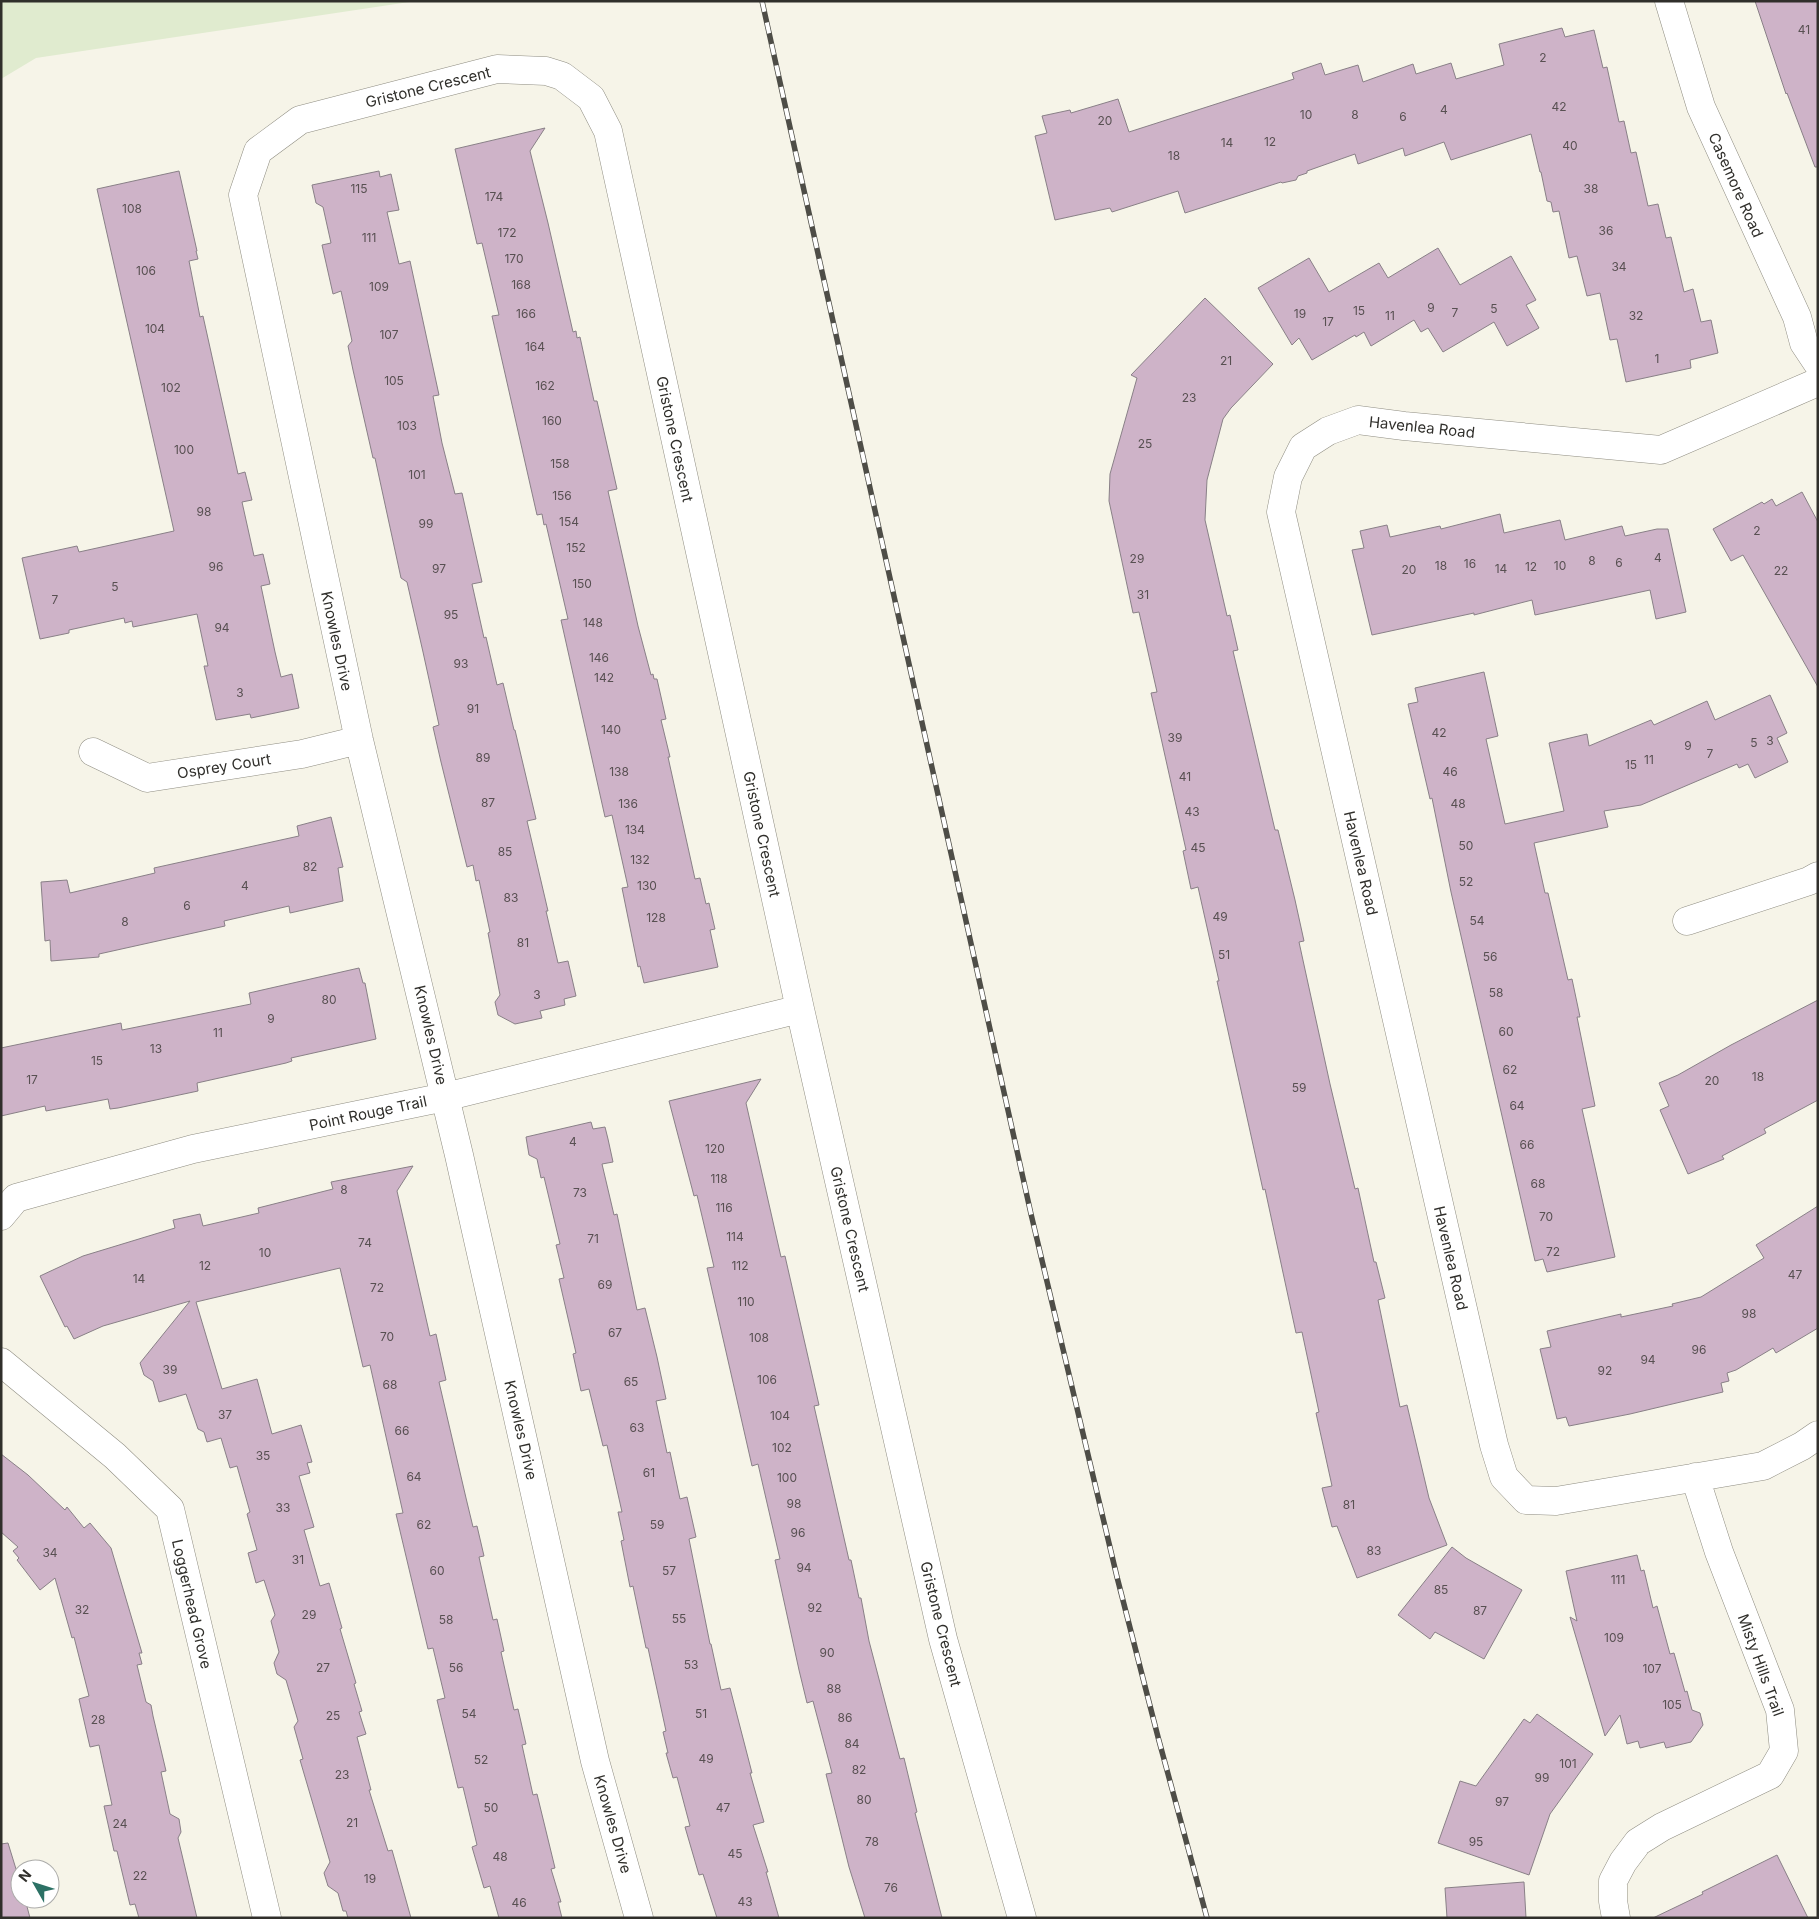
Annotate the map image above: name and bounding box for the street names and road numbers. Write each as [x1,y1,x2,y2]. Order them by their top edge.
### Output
street label: Gristone Crescent [363,62,493,112]
street label: Casemore Road [1704,130,1768,240]
street label: Gristone Crescent [652,374,698,504]
street label: Havenlea Road [1368,412,1476,442]
street label: Knowles Drive [317,589,357,693]
street label: Osprey Court [176,749,272,783]
street label: Gristone Crescent [739,769,785,899]
street label: Havenlea Road [1340,809,1382,917]
street label: Knowles Drive [410,983,452,1087]
street label: Point Rouge Trail [307,1091,429,1135]
street label: Gristone Crescent [826,1164,874,1294]
street label: Havenlea Road [1430,1204,1472,1312]
street label: Knowles Drive [500,1378,542,1482]
street label: Loggerhead Grove [168,1537,216,1671]
street label: Gristone Crescent [916,1559,966,1689]
street label: Misty Hills Trail [1734,1611,1788,1719]
street label: Knowles Drive [590,1773,636,1875]

